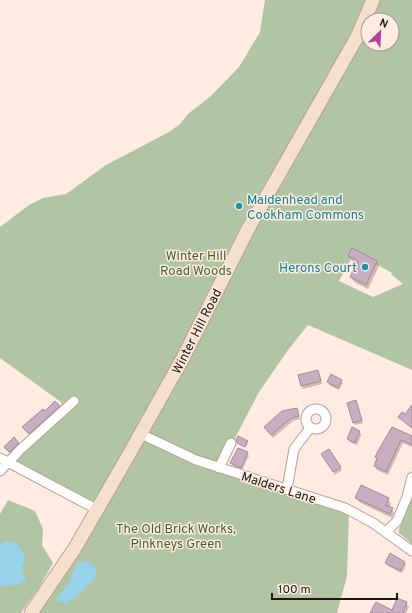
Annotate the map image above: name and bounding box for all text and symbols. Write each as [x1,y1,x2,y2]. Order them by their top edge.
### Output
north arrow [360,12,400,52]
text: N [377,16,390,32]
place label: Maidenhead and Cookham Commons [247,193,364,224]
marker: Maidenhead and Cookham Commons [234,201,244,211]
park label: Winter Hill Road Woods [160,249,232,280]
place label: Herons Court [279,261,357,277]
marker: Herons Court [360,262,370,272]
street label: Winter Hill Road [169,287,226,377]
street label: Malders Lane [239,469,318,509]
park label: The Old Brick Works, Pinkneys Green [116,522,236,553]
scale bar [272,575,397,601]
text: 100 m [278,582,311,598]

